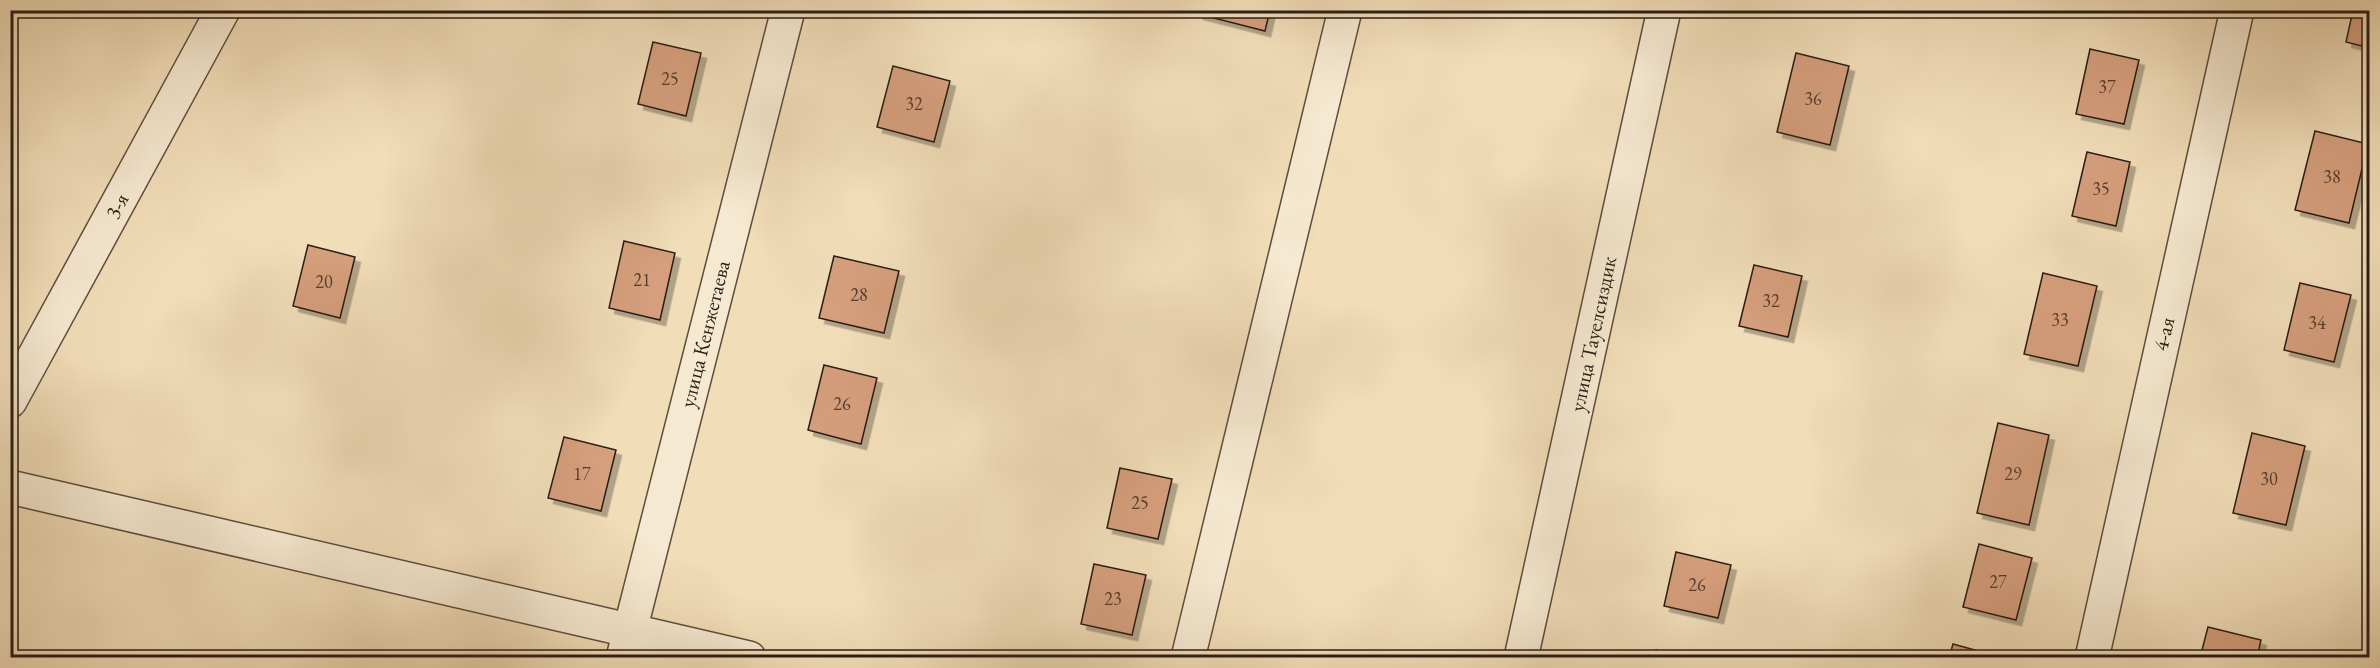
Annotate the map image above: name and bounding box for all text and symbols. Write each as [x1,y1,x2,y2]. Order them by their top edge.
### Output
house number: 25 [661,67,679,90]
house number: 37 [2098,75,2116,98]
house number: 36 [1804,87,1822,110]
house number: 32 [905,92,923,115]
house number: 38 [2323,165,2341,188]
house number: 35 [2092,177,2110,200]
street label: 3-я [99,188,134,223]
street label: улица Тауелсиздик [1563,254,1622,414]
street label: улица Кенжетаева [673,257,736,410]
house number: 21 [633,268,651,291]
house number: 20 [315,270,333,293]
house number: 28 [850,283,868,306]
house number: 32 [1762,289,1780,312]
house number: 33 [2051,308,2069,331]
house number: 34 [2308,311,2326,334]
street label: 4-ая [2147,314,2180,353]
house number: 26 [833,392,851,415]
house number: 17 [573,462,591,485]
house number: 29 [2004,462,2022,485]
house number: 30 [2260,467,2278,490]
house number: 25 [1131,491,1149,514]
house number: 27 [1989,570,2007,593]
house number: 26 [1688,573,1706,596]
house number: 23 [1104,587,1122,610]

